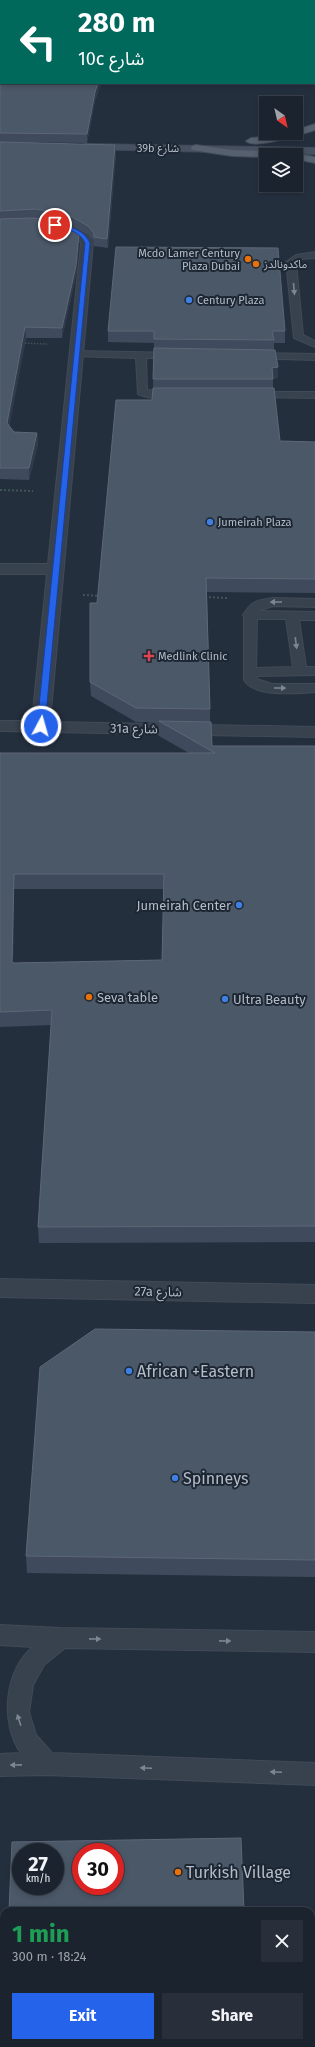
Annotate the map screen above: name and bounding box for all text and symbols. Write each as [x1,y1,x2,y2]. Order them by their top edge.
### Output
text: 280 m [78,6,155,39]
icon: left [12,16,64,68]
text: 10c شارع [78,48,144,70]
north arrow [259,96,303,140]
map controls [259,96,303,192]
street label: 39b شارع [137,142,179,156]
button: layers [259,148,303,192]
pin [38,208,72,242]
icon: arrive [44,214,66,236]
place label: Mcdo Lamer Century Plaza Dubai [138,247,241,273]
marker: Mcdo Lamer Century Plaza Dubai [243,254,253,264]
place label: ماكدونالدز [263,258,307,271]
marker: ماكدونالدز [251,259,261,269]
one-way arrow [290,283,297,295]
place label: Century Plaza [197,294,264,307]
marker: Century Plaza [184,295,194,305]
place label: Jumeirah Plaza [218,516,292,529]
marker: Jumeirah Plaza [205,517,215,527]
one-way arrow [269,599,282,605]
one-way arrow [293,637,299,649]
marker: Medlink Clinic [143,650,155,662]
place label: Medlink Clinic [158,650,228,663]
one-way arrow [274,685,287,691]
position arrow [20,705,62,747]
street label: 31a شارع [110,721,158,739]
place label: Jumeirah Center [137,898,231,913]
marker: Jumeirah Center [234,900,244,910]
place label: Seva table [97,990,158,1005]
marker: Seva table [84,992,94,1002]
place label: Ultra Beauty [233,992,306,1007]
marker: Ultra Beauty [220,994,230,1004]
street label: 27a شارع [134,1284,182,1302]
place label: African +Eastern [137,1362,254,1381]
marker: African +Eastern [124,1366,134,1376]
place label: Spinneys [183,1469,248,1488]
marker: Spinneys [170,1473,180,1483]
one-way arrow [89,1636,102,1642]
one-way arrow [219,1638,232,1644]
one-way arrow [16,1713,22,1725]
one-way arrow [9,1762,22,1768]
one-way arrow [139,1765,152,1771]
one-way arrow [270,1769,282,1776]
speed limit sign: 30 [72,1843,124,1895]
text: 27 [28,1852,48,1876]
place label: Turkish Village [186,1863,291,1882]
marker: Turkish Village [173,1867,183,1877]
text: km/h [26,1873,50,1885]
text: 1 min [12,1920,70,1948]
button: close [261,1920,303,1962]
text: 300 m · 18:24 [12,1949,87,1964]
button: Exit [12,1993,154,2039]
button: Share [162,1993,303,2039]

